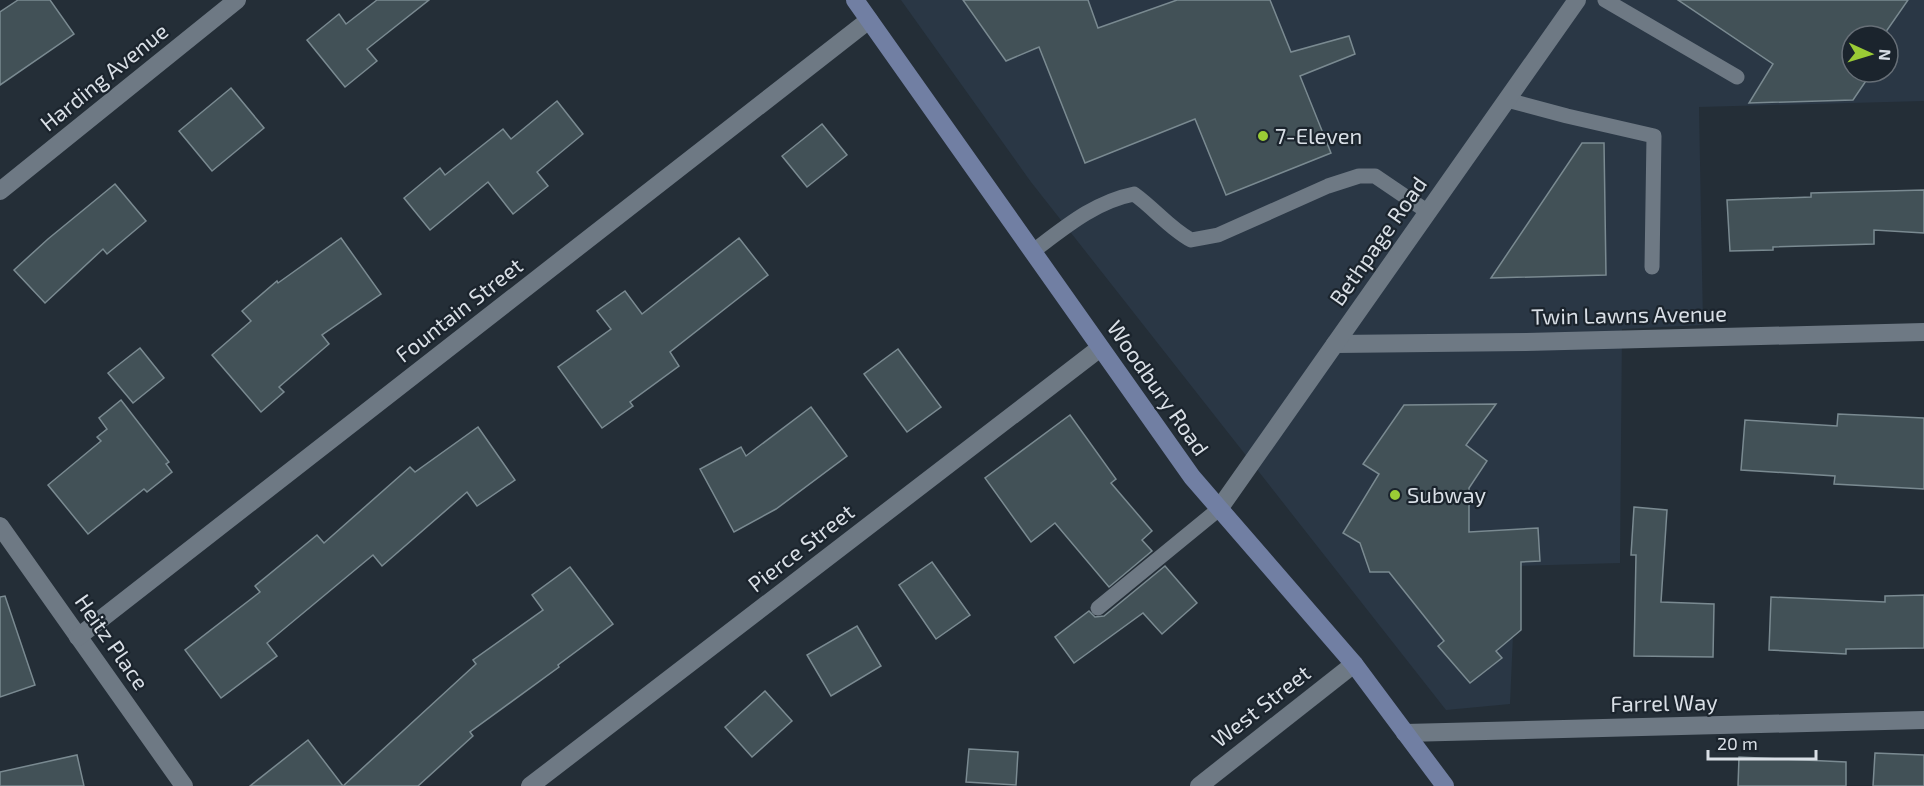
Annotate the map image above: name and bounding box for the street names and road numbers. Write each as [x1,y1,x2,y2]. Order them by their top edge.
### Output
street label: Harding Avenue [34,17,172,136]
street label: Bethpage Road [1323,171,1431,310]
street label: Fountain Street [390,252,527,367]
street label: Twin Lawns Avenue [1531,299,1727,329]
street label: Woodbury Road [1103,315,1215,460]
street label: Pierce Street [742,498,859,597]
street label: Heitz Place [70,589,155,694]
street label: West Street [1206,659,1315,752]
street label: Farrel Way [1610,688,1718,716]

